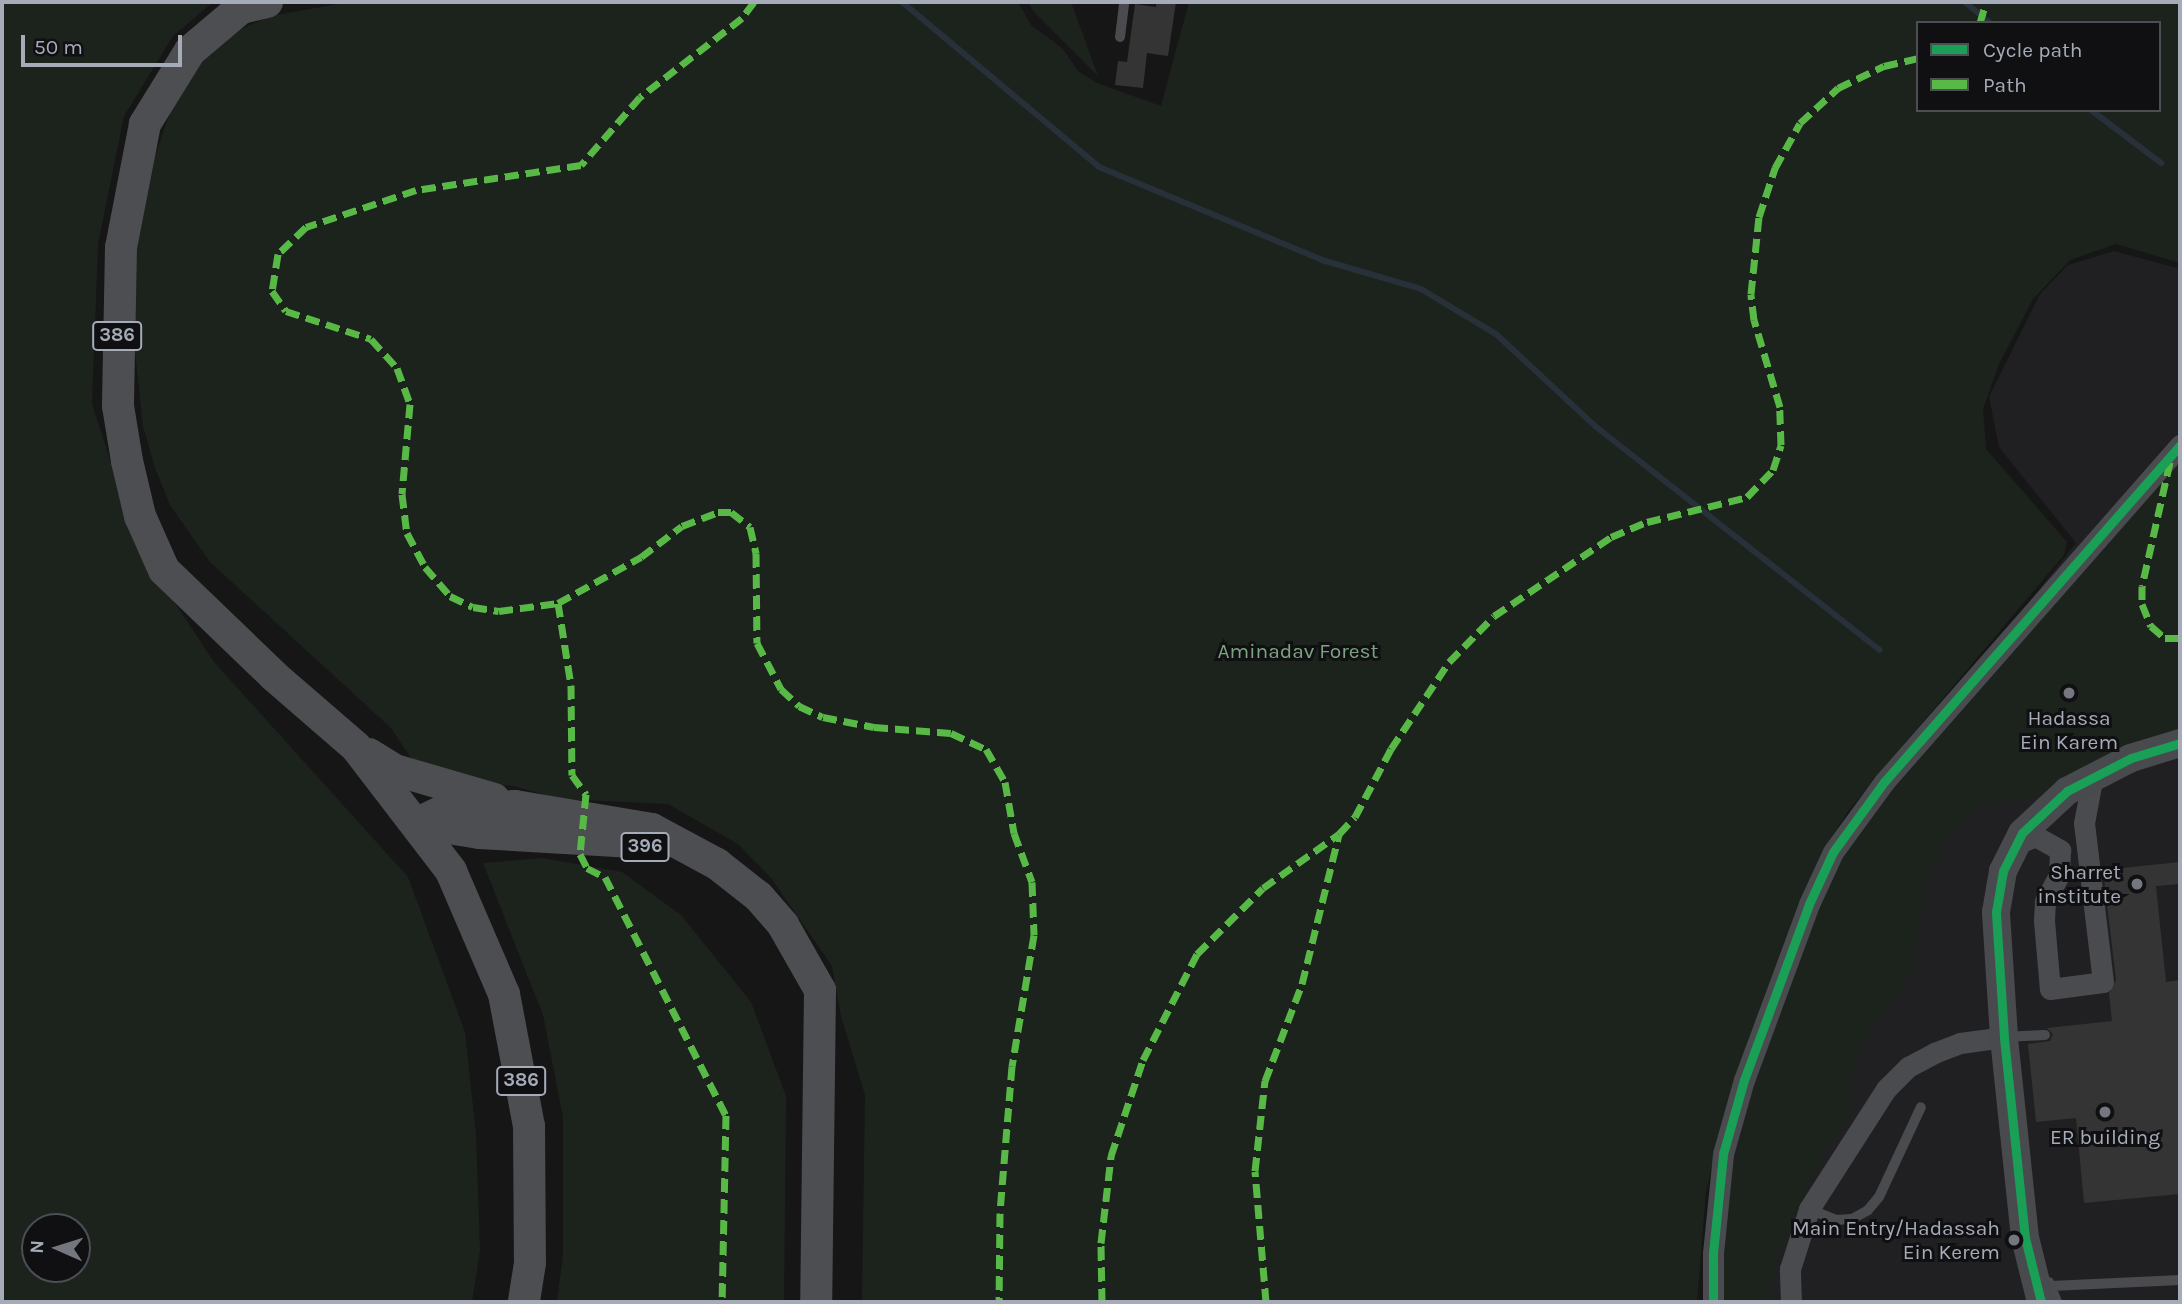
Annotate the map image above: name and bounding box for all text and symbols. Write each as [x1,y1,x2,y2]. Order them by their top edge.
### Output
scale bar [24,21,186,65]
legend [1916,21,2161,112]
text: 50 m [34,35,83,59]
text: Cycle path [1983,38,2083,62]
text: Path [1983,73,2027,97]
road number: 386 [91,320,143,352]
park label: Aminadav Forest [1218,638,1378,664]
marker: Hadassa Ein Karem [2059,683,2079,703]
place label: Hadassa Ein Karem [2020,705,2118,755]
road number: 396 [620,832,670,862]
place label: Sharret institute [2038,859,2121,909]
marker: Sharret institute [2127,874,2147,894]
road number: 386 [495,1065,547,1096]
marker: ER building [2095,1102,2115,1122]
place label: ER building [2050,1124,2160,1150]
north arrow [21,1213,91,1283]
place label: Main Entry/Hadassah Ein Kerem [1792,1215,2000,1265]
marker: Main Entry/Hadassah Ein Kerem [2006,1232,2022,1248]
text: N [26,1240,48,1254]

